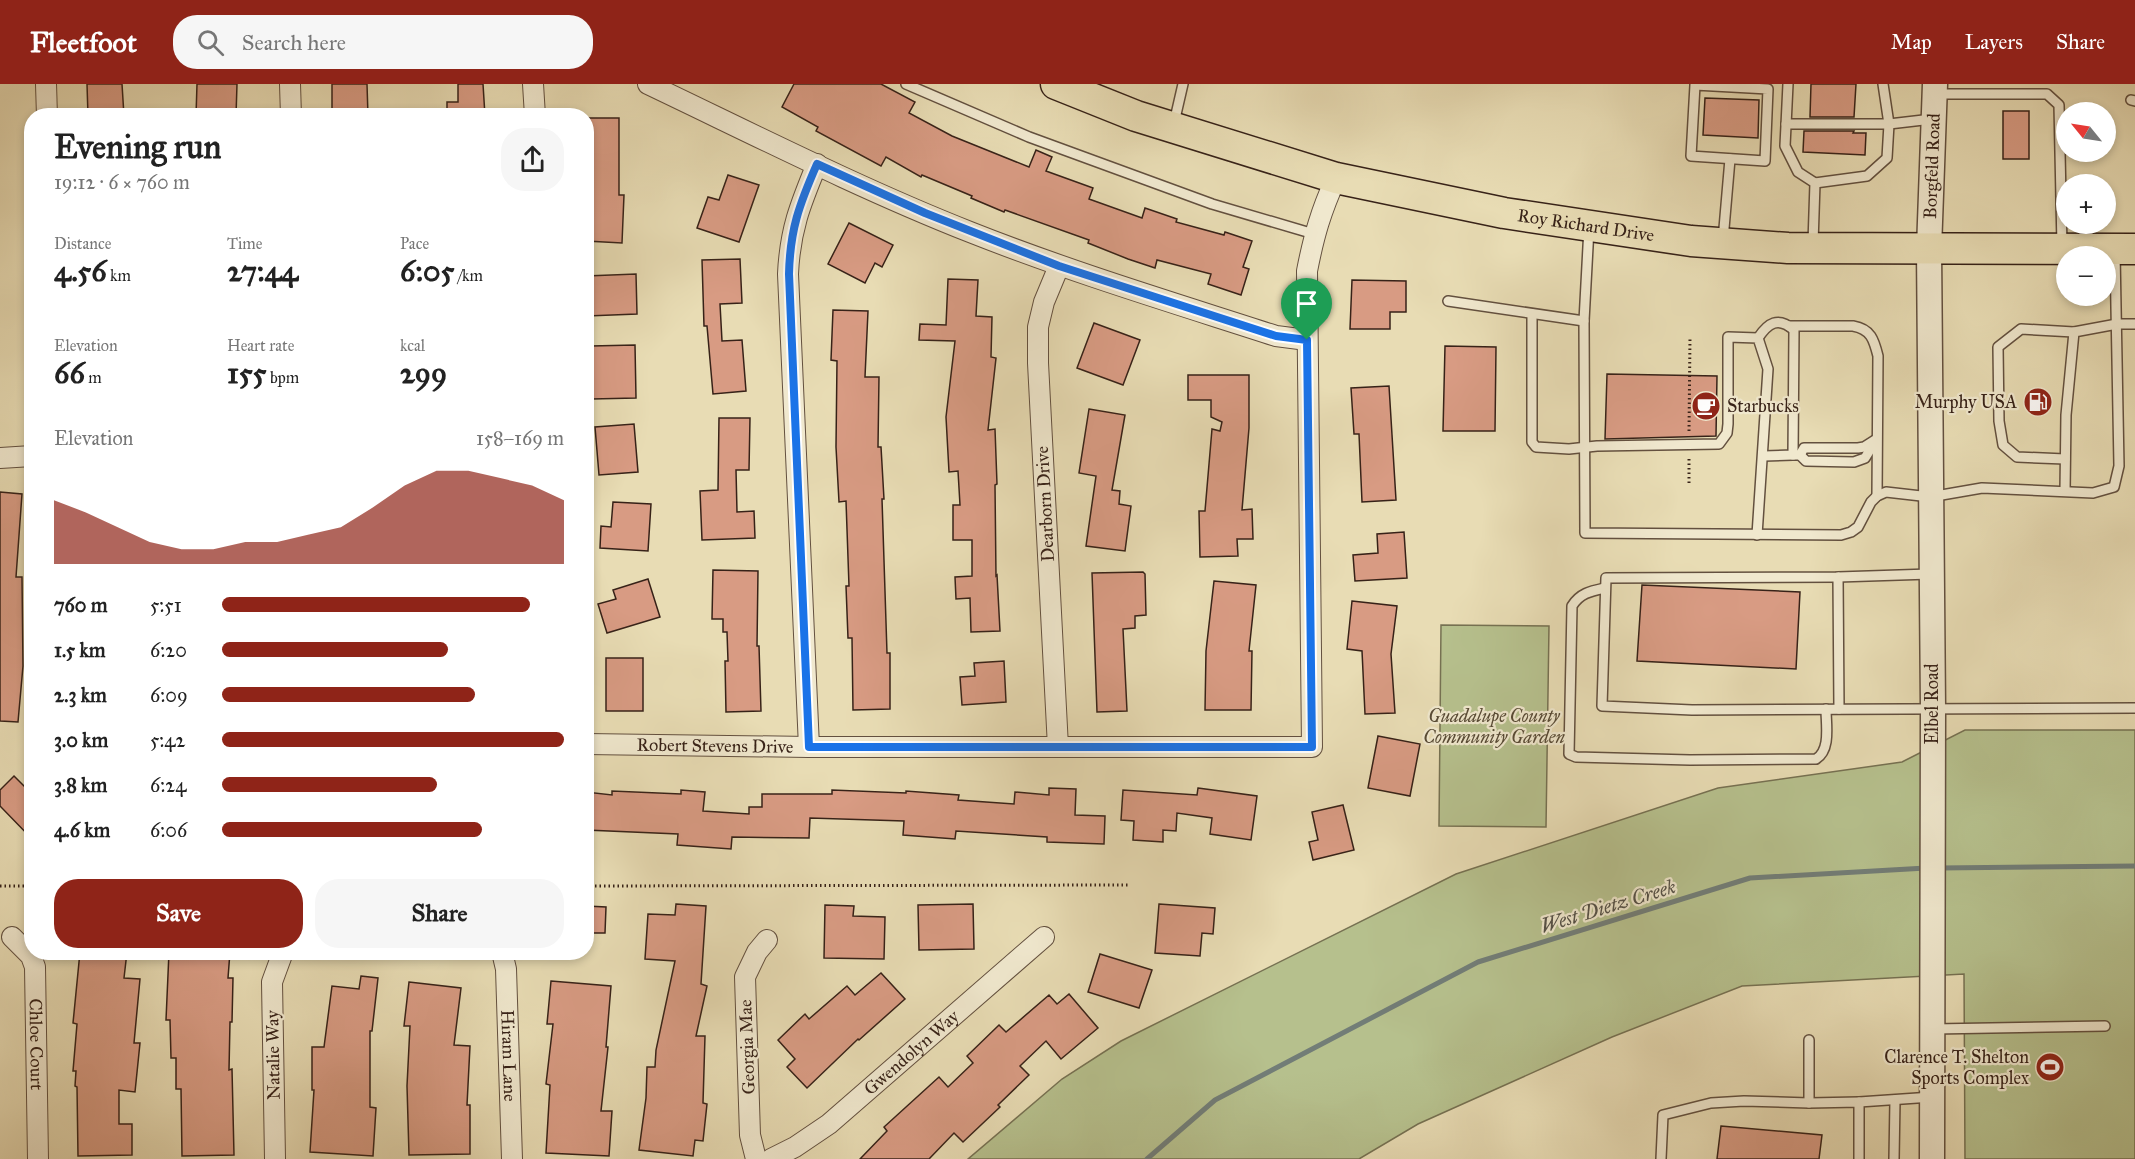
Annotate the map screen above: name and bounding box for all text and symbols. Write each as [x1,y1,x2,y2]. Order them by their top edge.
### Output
search box [173,15,593,69]
text: Fleetfoot [30,25,137,60]
icon: search [194,26,227,59]
text: Search here [242,29,346,56]
text: Map [1891,29,1932,55]
text: Layers [1965,29,2023,55]
text: Share [2056,29,2105,55]
north arrow [2056,102,2116,162]
map controls [2056,102,2116,306]
street label: Borgfeld Road [1919,113,1945,219]
text: Evening run [54,127,221,167]
button: share [501,128,564,191]
text: 19:12 · 6 × 760 m [54,170,190,194]
button: + [2056,174,2116,234]
street label: Roy Richard Drive [1516,204,1656,246]
text: Distance [54,234,111,253]
text: Time [227,234,262,253]
text: Pace [400,234,429,253]
button: − [2056,246,2116,306]
text: 4.56 [54,253,107,289]
text: 27:44 [227,253,298,289]
text: 6:05 [400,253,454,289]
text: km [107,266,131,285]
text: /km [454,266,483,285]
pin [1281,278,1332,340]
icon: arrive [1290,287,1323,320]
text: Elevation [54,336,118,355]
text: Heart rate [227,336,294,355]
text: kcal [400,336,425,355]
text: 66 [54,355,85,391]
text: 155 [227,355,267,391]
text: 299 [400,355,447,391]
text: m [85,368,102,387]
text: bpm [267,368,299,387]
fuel station icon: Murphy USA [2022,386,2054,418]
cafe icon: Starbucks [1690,390,1722,422]
place label: Murphy USA [1915,391,2017,413]
place label: Starbucks [1727,395,1799,417]
text: Elevation [54,426,133,450]
text: 158–169 m [476,426,564,450]
street label: Dearborn Drive [1031,446,1059,562]
text: 760 m [54,593,108,617]
text: 5:51 [150,593,182,617]
text: 1.5 km [54,638,105,662]
text: 6:20 [150,638,187,662]
street label: Elbel Road [1921,663,1943,745]
text: 2.3 km [54,683,107,707]
text: 6:09 [150,683,188,707]
park label: Guadalupe County Community Garden [1423,705,1565,748]
text: 3.0 km [54,728,108,752]
text: 5:42 [150,728,185,752]
street label: Robert Stevens Drive [636,734,794,758]
text: 3.8 km [54,773,107,797]
text: 6:24 [150,773,186,797]
text: 4.6 km [54,818,110,842]
text: 6:06 [150,818,187,842]
water label: West Dietz Creek [1537,874,1679,938]
button: Save [54,879,303,948]
button: Share [315,879,564,948]
street label: Chloe Court [24,998,48,1091]
street label: Georgia Mae [734,999,761,1095]
street label: Gwendolyn Way [859,1005,964,1100]
street label: Natalie Way [261,1009,285,1100]
street label: Hiram Lane [496,1009,521,1102]
place label: Clarence T. Shelton Sports Complex [1884,1046,2029,1089]
sports icon: Clarence T. Shelton Sports Complex [2034,1051,2066,1083]

